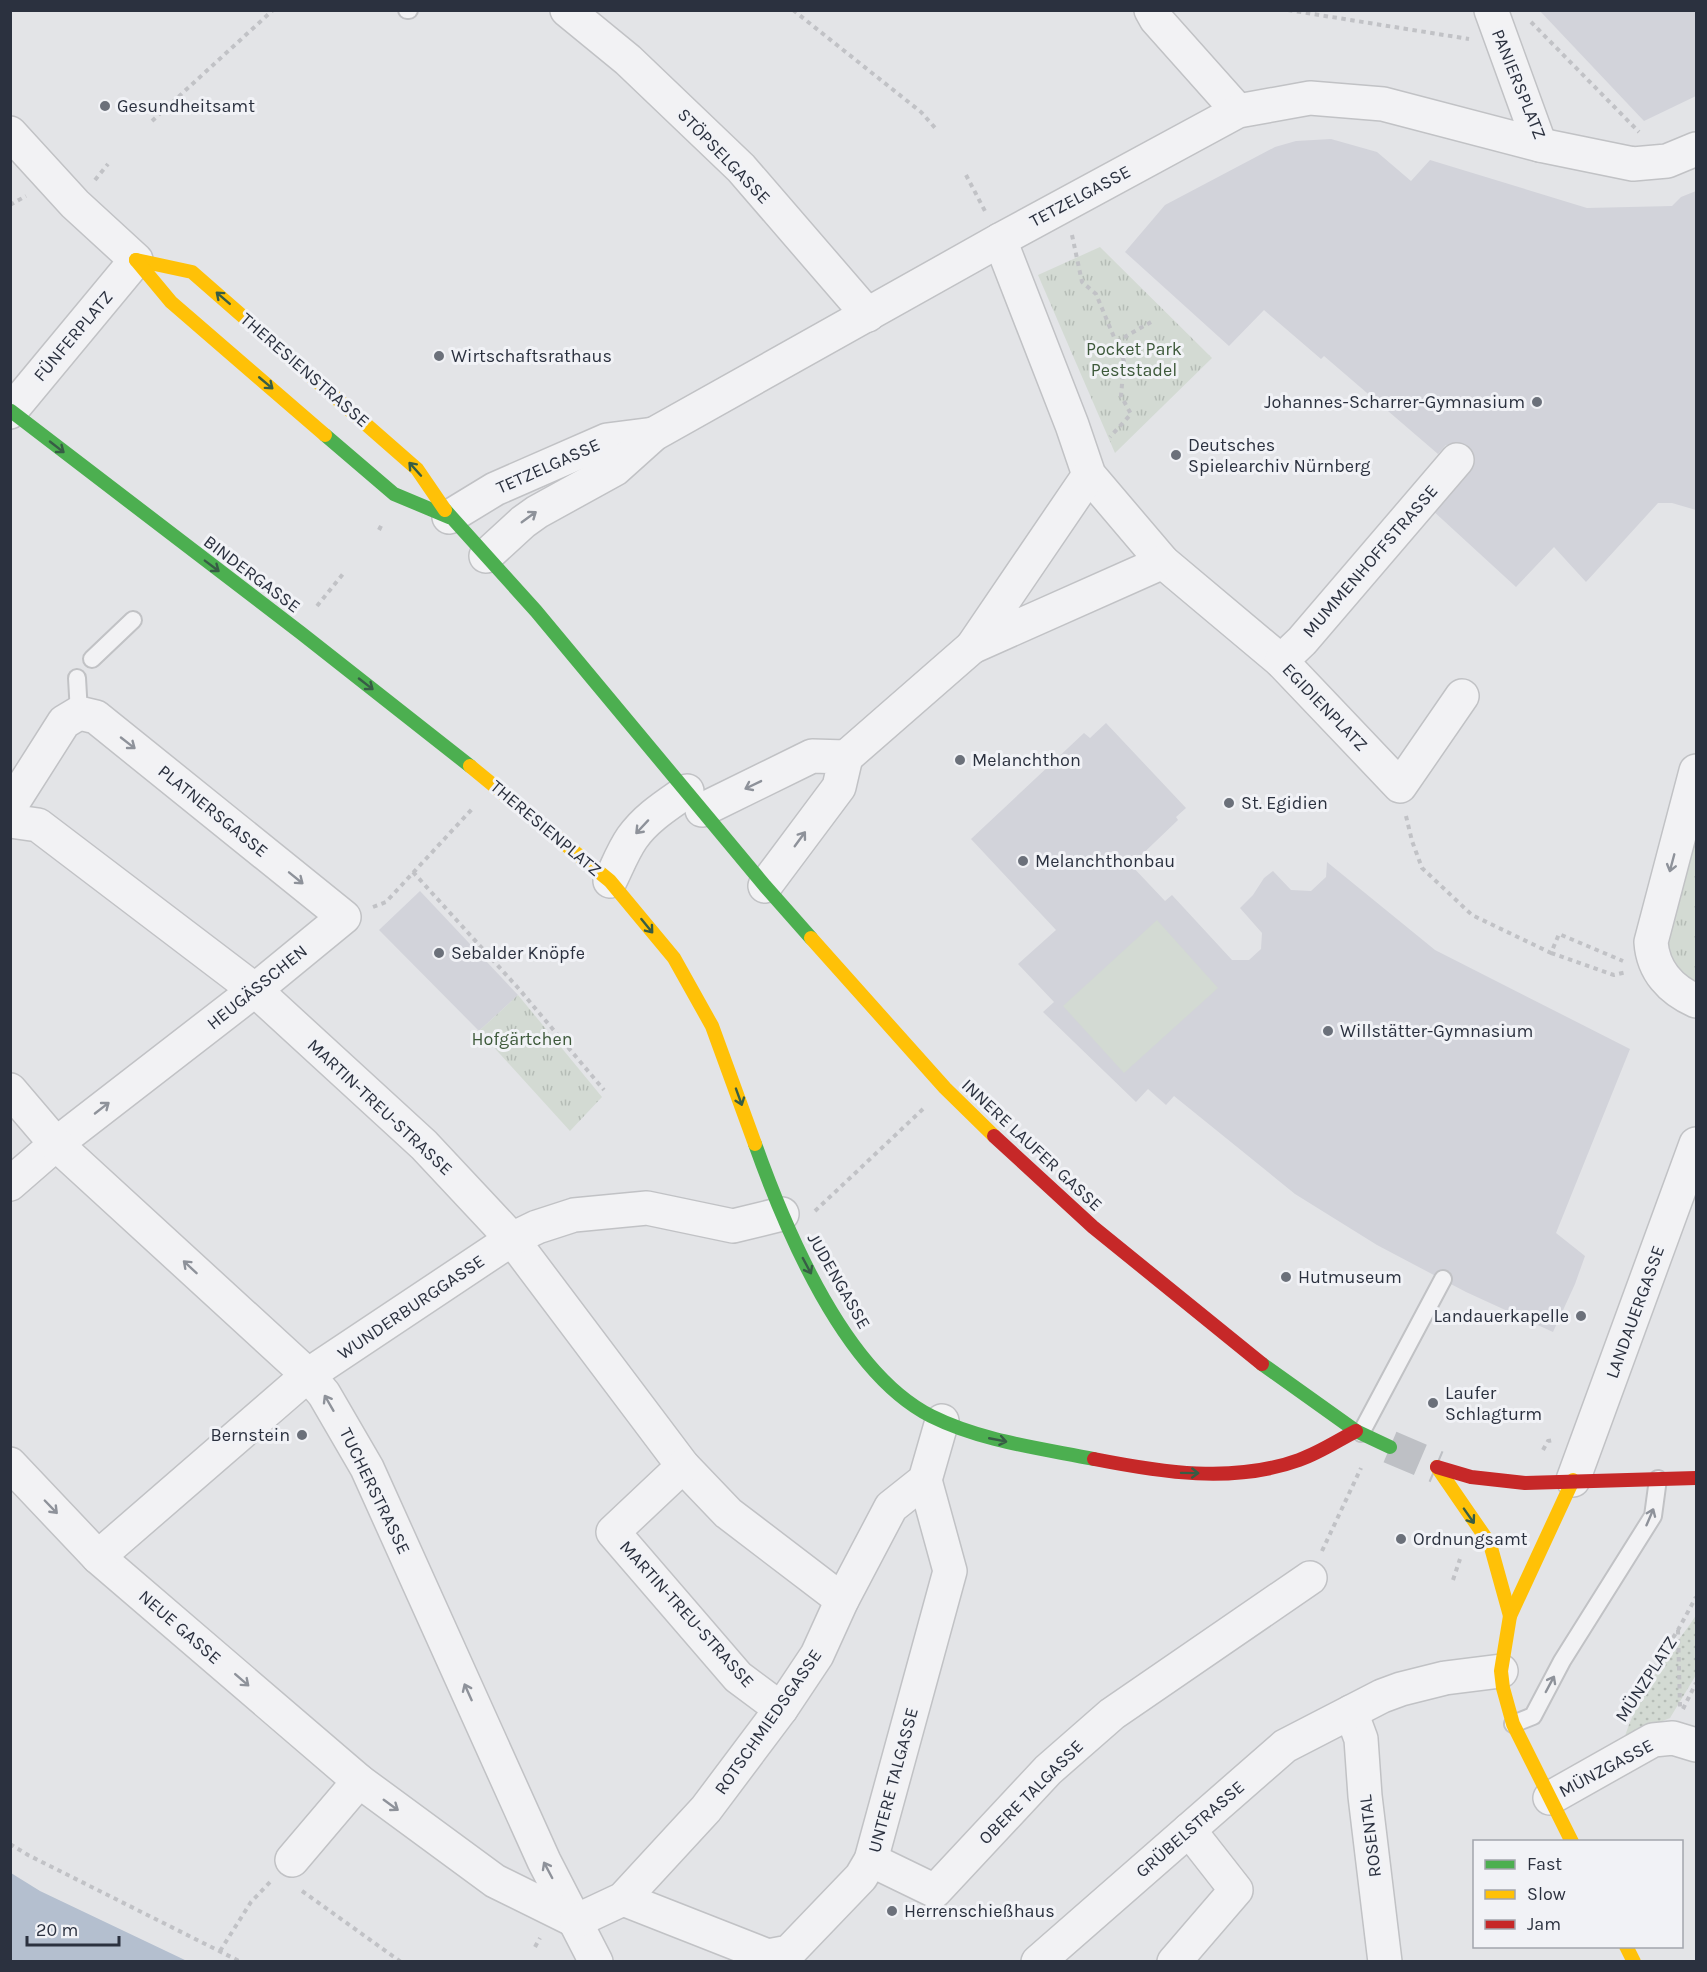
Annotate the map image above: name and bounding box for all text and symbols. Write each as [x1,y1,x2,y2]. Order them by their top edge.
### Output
street label: PANIERSPLATZ [1487,26,1551,142]
place label: Gesundheitsamt [117,95,255,117]
marker: Gesundheitsamt [98,99,112,113]
street label: STÖPSELGASSE [673,104,775,208]
street label: TETZELGASSE [1026,160,1134,232]
street label: FÜNFERPLATZ [29,286,117,386]
one-way arrow [216,291,231,305]
street label: THERESIENSTRASSE [236,308,374,432]
park label: Pocket Park Peststadel [1086,338,1182,381]
place label: Wirtschaftsrathaus [451,345,612,367]
marker: Wirtschaftsrathaus [432,349,446,363]
one-way arrow [258,376,273,390]
place label: Johannes-Scharrer-Gymnasium [1264,391,1525,413]
marker: Johannes-Scharrer-Gymnasium [1530,395,1544,409]
street label: TETZELGASSE [493,433,603,499]
place label: Deutsches Spielearchiv Nürnberg [1188,434,1370,477]
one-way arrow [49,440,65,453]
marker: Deutsches Spielearchiv Nürnberg [1169,448,1183,462]
one-way arrow [409,462,423,478]
street label: MUMMENHOFFSTRASSE [1298,480,1442,642]
one-way arrow [521,511,537,523]
street label: BINDERGASSE [199,530,305,618]
one-way arrow [203,559,219,572]
street label: EGIDIENPLATZ [1278,658,1372,756]
one-way arrow [358,678,374,691]
one-way arrow [120,736,136,749]
place label: Melanchthon [972,749,1081,771]
marker: Melanchthon [953,753,967,767]
street label: PLATNERSGASSE [154,760,272,862]
street label: THERESIENPLATZ [486,775,606,881]
one-way arrow [745,779,763,791]
place label: St. Egidien [1241,792,1328,814]
marker: St. Egidien [1222,796,1236,810]
one-way arrow [634,820,649,835]
one-way arrow [794,832,806,848]
place label: Melanchthonbau [1035,850,1175,872]
one-way arrow [1665,853,1677,872]
marker: Melanchthonbau [1016,854,1030,868]
one-way arrow [288,872,304,885]
one-way arrow [641,918,654,934]
street label: HEUGÄSSCHEN [202,940,312,1034]
place label: Sebalder Knöpfe [451,942,585,964]
marker: Sebalder Knöpfe [432,946,446,960]
place label: Willstätter-Gymnasium [1340,1020,1533,1042]
marker: Willstätter-Gymnasium [1321,1024,1335,1038]
park label: Hofgärtchen [471,1028,573,1050]
street label: MARTIN-TREU-STRASSE [303,1034,457,1180]
street label: INNERE LAUFER GASSE [957,1074,1107,1216]
one-way arrow [734,1087,745,1106]
one-way arrow [94,1101,110,1114]
street label: JUDENGASSE [803,1229,875,1333]
street label: LANDAUERGASSE [1601,1242,1669,1382]
street label: WUNDERBURGGASSE [333,1250,489,1364]
one-way arrow [802,1257,814,1275]
one-way arrow [183,1260,198,1274]
place label: Hutmuseum [1298,1266,1402,1288]
marker: Hutmuseum [1279,1270,1293,1284]
place label: Landauerkapelle [1433,1305,1569,1327]
marker: Landauerkapelle [1574,1309,1588,1323]
place label: Laufer Schlagturm [1445,1382,1542,1425]
one-way arrow [323,1395,335,1412]
marker: Laufer Schlagturm [1426,1396,1440,1410]
place label: Bernstein [211,1424,290,1446]
street label: TUCHERSTRASSE [335,1424,415,1558]
marker: Bernstein [295,1428,309,1442]
one-way arrow [987,1435,1007,1446]
one-way arrow [1179,1467,1199,1478]
one-way arrow [44,1499,58,1514]
one-way arrow [1463,1507,1475,1523]
one-way arrow [1645,1508,1656,1526]
place label: Ordnungsamt [1413,1528,1528,1550]
marker: Ordnungsamt [1394,1532,1408,1546]
street label: MARTIN-TREU-STRASSE [615,1536,759,1692]
street label: NEUE GASSE [134,1585,226,1669]
street label: MÜNZPLATZ [1610,1632,1682,1726]
street label: ROTSCHMIEDSGASSE [709,1645,827,1799]
one-way arrow [234,1673,249,1687]
one-way arrow [1544,1676,1556,1693]
one-way arrow [462,1683,473,1702]
street label: UNTERE TALGASSE [863,1705,923,1855]
street label: MÜNZGASSE [1555,1734,1657,1802]
street label: OBERE TALGASSE [974,1735,1088,1849]
street label: GRÜBELSTRASSE [1131,1776,1249,1882]
street label: ROSENTAL [1354,1793,1386,1879]
one-way arrow [383,1799,399,1811]
legend [1473,1840,1683,1948]
text: Fast [1527,1853,1562,1875]
one-way arrow [542,1861,554,1879]
text: Slow [1527,1883,1566,1905]
place label: Herrenschießhaus [904,1900,1055,1922]
marker: Herrenschießhaus [885,1904,899,1918]
scale bar [27,1909,118,1947]
text: Jam [1527,1913,1561,1935]
text: 20 m [36,1919,78,1941]

